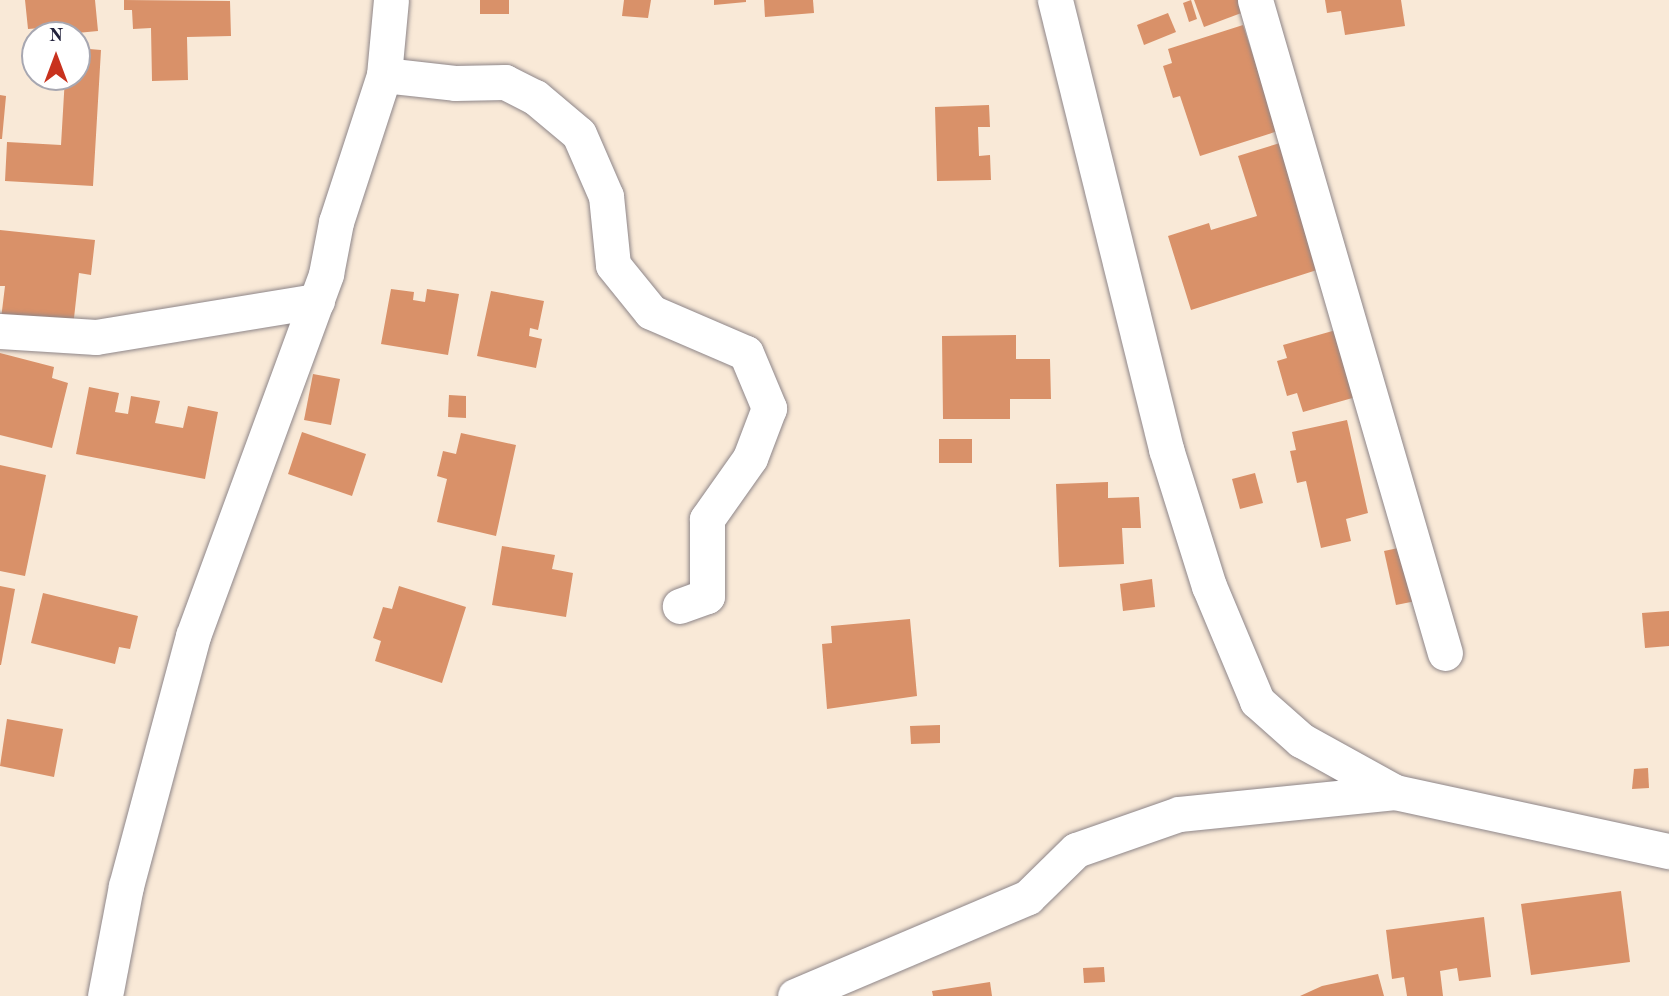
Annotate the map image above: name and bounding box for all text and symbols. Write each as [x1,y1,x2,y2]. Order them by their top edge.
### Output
north arrow [21,21,91,91]
text: N [49,27,63,46]

